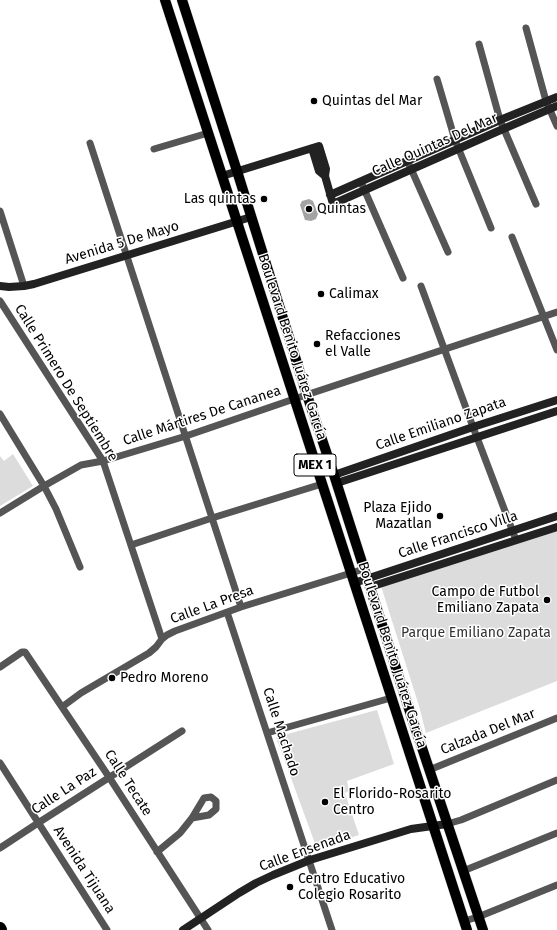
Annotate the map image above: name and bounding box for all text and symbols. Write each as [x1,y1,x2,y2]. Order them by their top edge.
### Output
place label: Quintas del Mar [322,93,422,109]
marker: Quintas del Mar [309,96,319,106]
street label: Calle Quintas Del Mar [370,110,500,180]
place label: Las quintas [184,191,256,207]
marker: Las quintas [259,194,269,204]
place label: Quintas [317,201,366,217]
marker: Quintas [304,204,314,214]
street label: Avenida 5 De Mayo [63,218,181,268]
street label: Boulevard Benito Juárez García [254,252,330,442]
place label: Calimax [329,286,379,302]
marker: Calimax [316,289,326,299]
street label: Calle Primero De Septiembre [11,301,121,465]
place label: Refacciones el Valle [325,328,400,360]
marker: Refacciones el Valle [312,339,322,349]
street label: Calle Mártires De Cananea [121,382,283,450]
street label: Calle Emiliano Zapata [374,394,508,454]
road number: MEX 1 [294,454,336,476]
place label: Plaza Ejido Mazatlan [363,500,432,532]
street label: Calle Francisco Villa [396,508,520,562]
marker: Plaza Ejido Mazatlan [435,511,445,521]
street label: Boulevard Benito Juárez García [354,560,430,750]
street label: Calle La Presa [168,582,256,628]
place label: Campo de Futbol Emiliano Zapata [432,584,539,616]
marker: Campo de Futbol Emiliano Zapata [542,595,552,605]
park label: Parque Emiliano Zapata [401,625,551,641]
place label: Pedro Moreno [120,670,209,686]
marker: Pedro Moreno [107,673,117,683]
street label: Calle Machado [259,686,303,778]
street label: Calzada Del Mar [438,705,538,759]
street label: Calle Tecate [100,747,156,819]
street label: Calle La Paz [28,764,100,818]
place label: El Florido-Rosarito Centro [333,786,452,818]
marker: El Florido-Rosarito Centro [320,797,330,807]
street label: Avenida Tijuana [49,823,119,917]
street label: Calle Ensenada [257,827,353,875]
place label: Centro Educativo Colegio Rosarito [298,871,405,904]
marker: Centro Educativo Colegio Rosarito [285,882,295,892]

